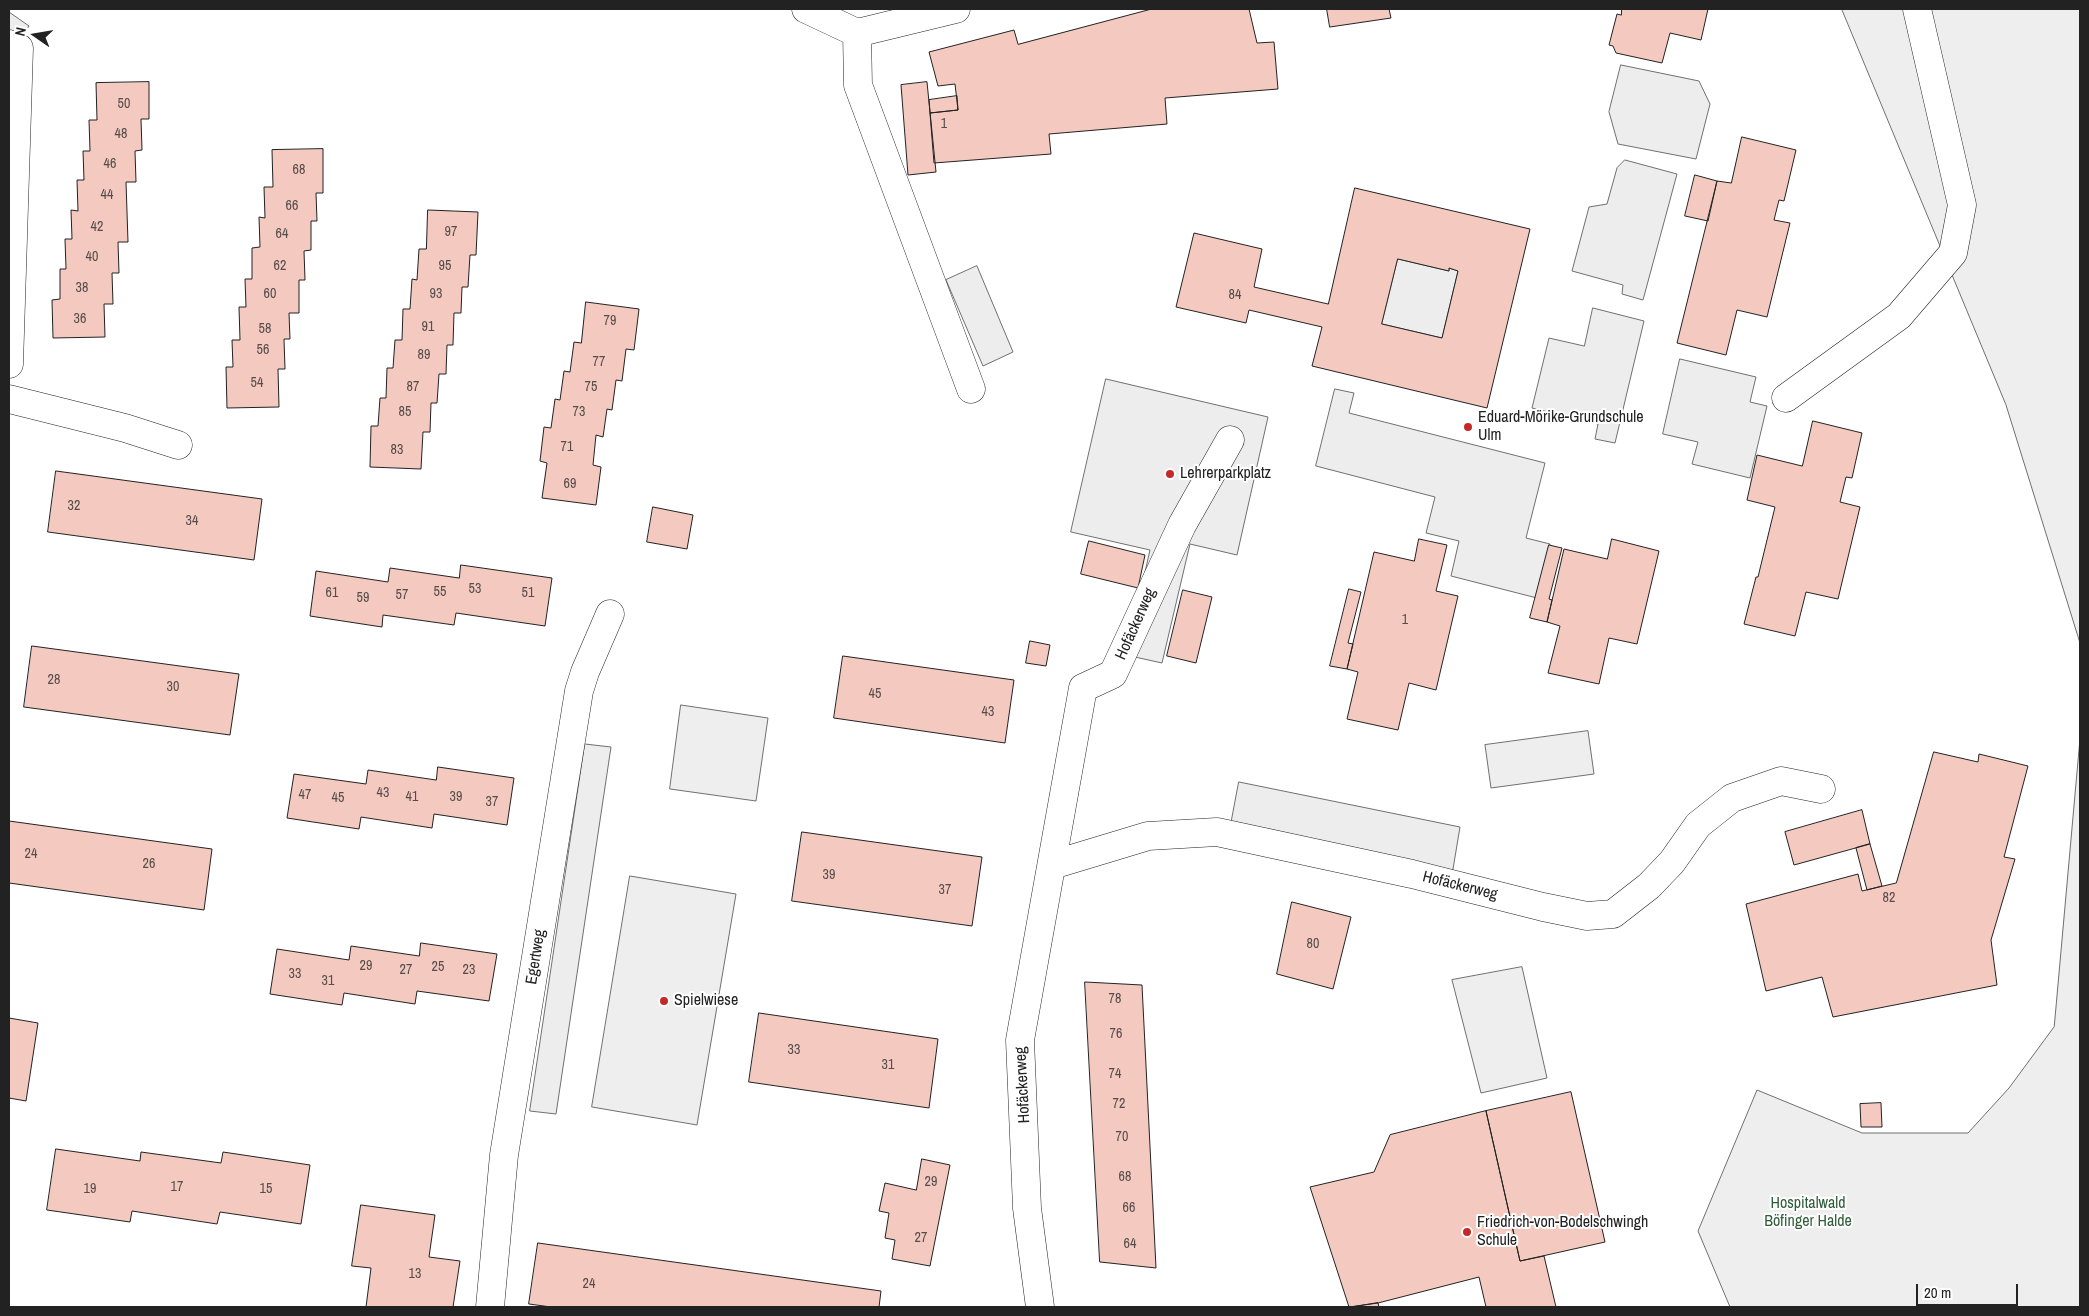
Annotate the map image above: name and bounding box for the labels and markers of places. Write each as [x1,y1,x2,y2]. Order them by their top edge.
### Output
place label: Eduard-Mörike-Grundschule Ulm [1478,408,1644,446]
marker: Eduard-Mörike-Grundschule Ulm [1462,421,1474,433]
place label: Lehrerparkplatz [1180,464,1271,484]
marker: Lehrerparkplatz [1164,468,1176,480]
place label: Spielwiese [674,991,738,1011]
marker: Spielwiese [658,995,670,1007]
place label: Friedrich-von-Bodelschwingh Schule [1477,1213,1648,1251]
marker: Friedrich-von-Bodelschwingh Schule [1461,1226,1473,1238]

